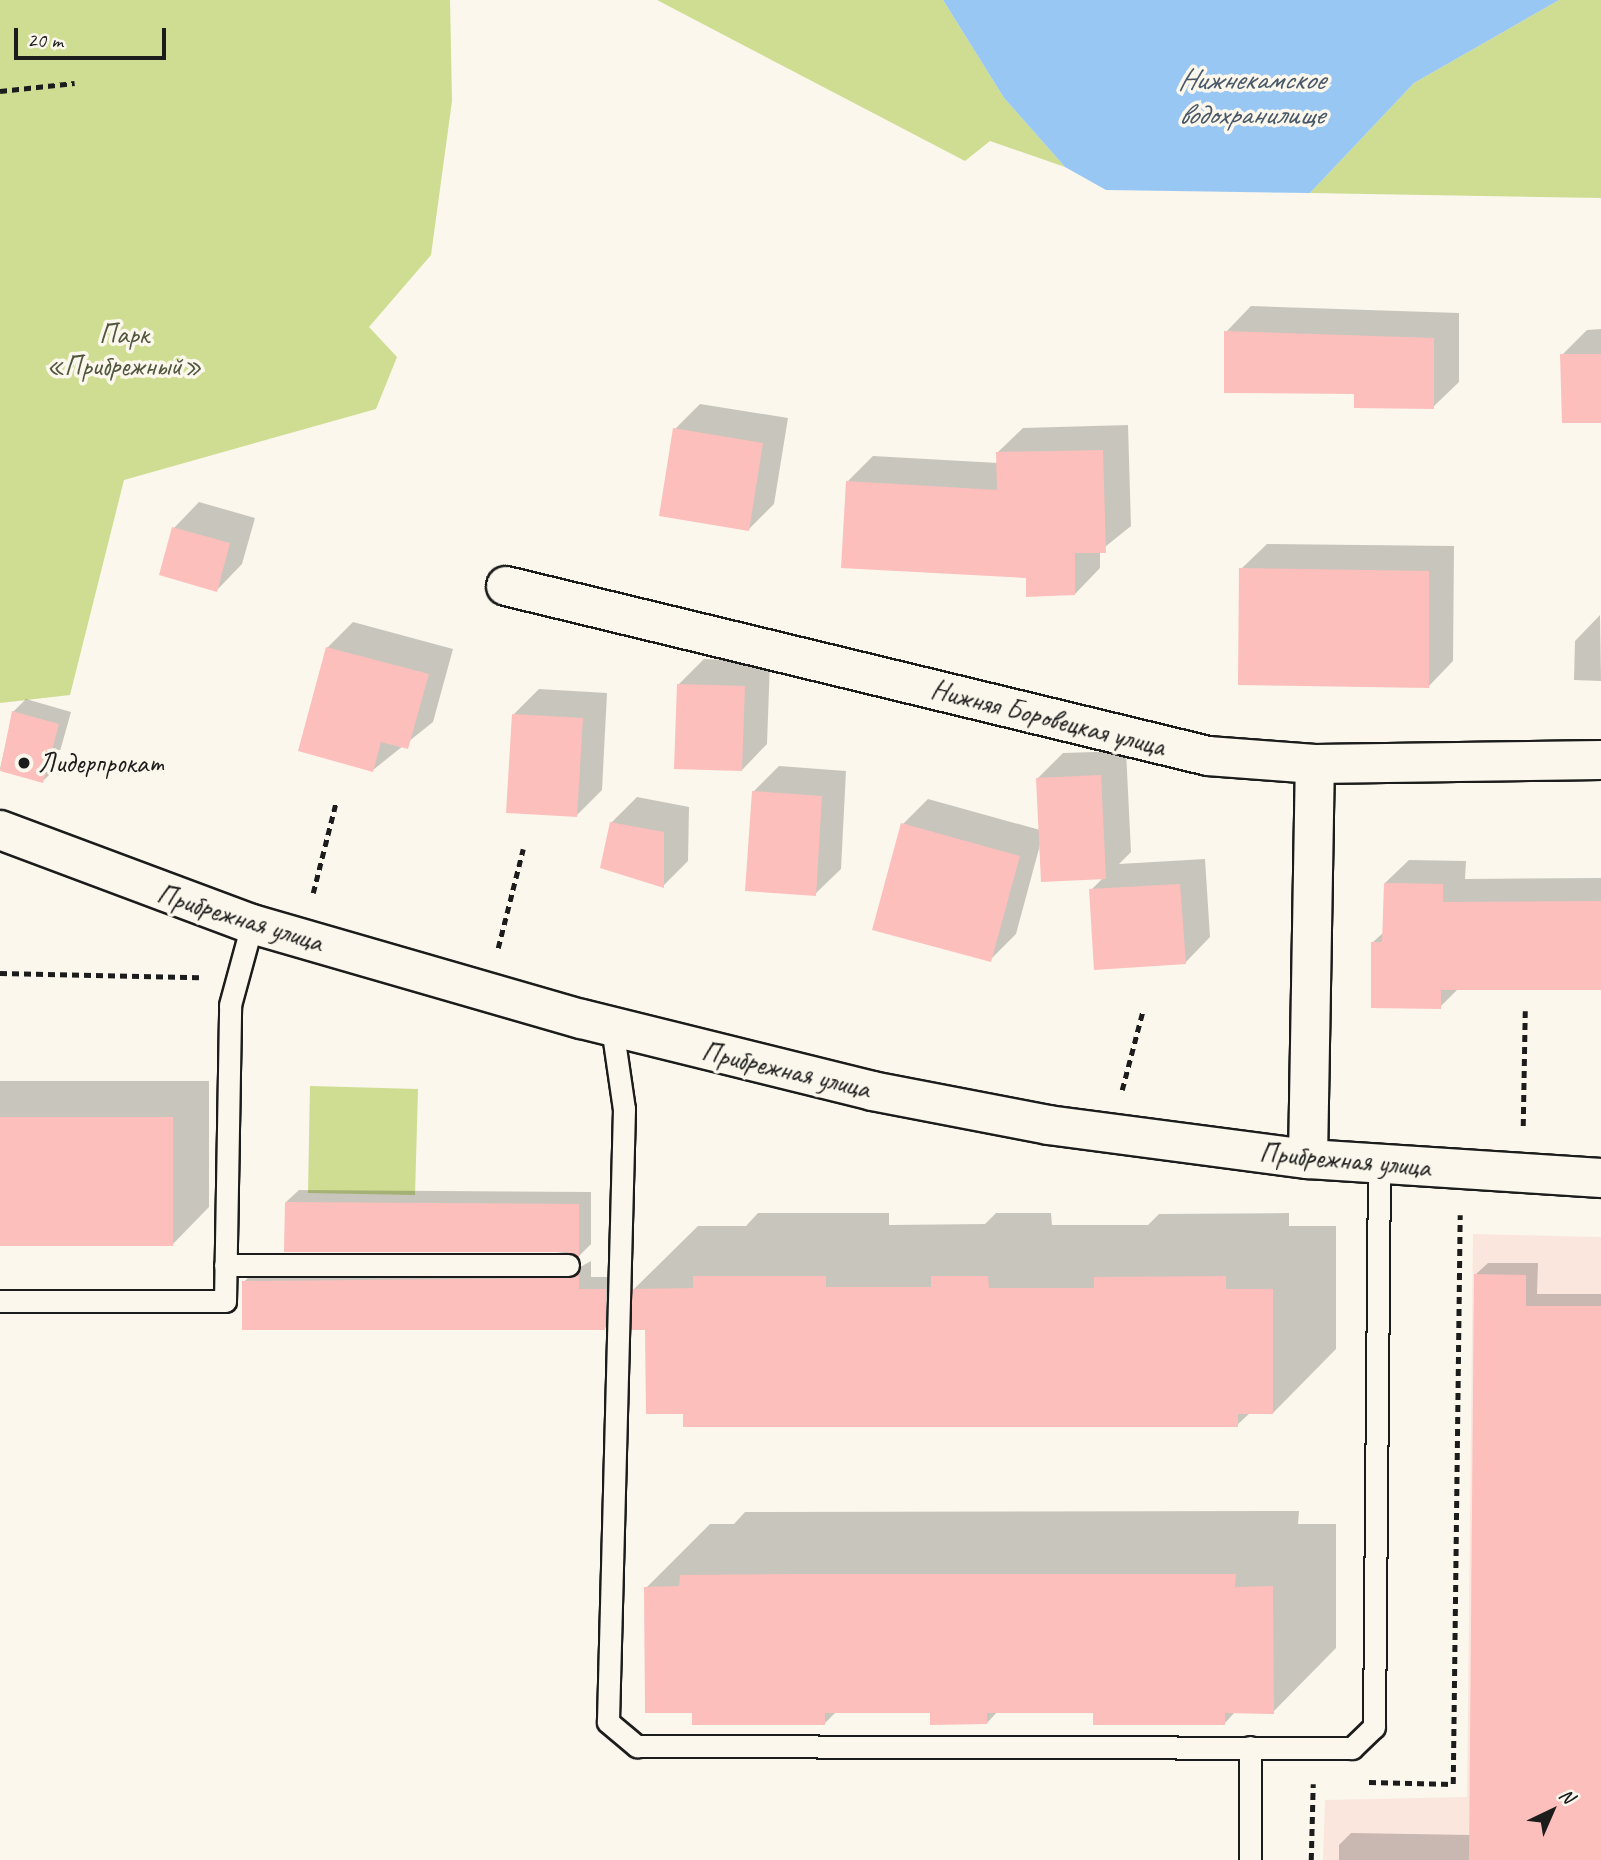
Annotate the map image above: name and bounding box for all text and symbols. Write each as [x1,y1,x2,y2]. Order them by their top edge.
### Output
scale bar [18,14,170,58]
text: 20 m [27,27,63,53]
water label: Нижнекамское водохранилище [1178,61,1324,132]
park label: Парк «Прибрежный» [46,317,202,383]
street label: Нижняя Боровецкая улица [926,672,1170,764]
place label: Лидерпрокат [38,746,164,780]
marker: Лидерпрокат [16,755,32,771]
street label: Прибрежная улица [152,877,328,959]
street label: Прибрежная улица [698,1034,874,1106]
street label: Прибрежная улица [1257,1136,1433,1184]
north arrow [1517,1776,1587,1846]
text: N [1554,1783,1579,1809]

